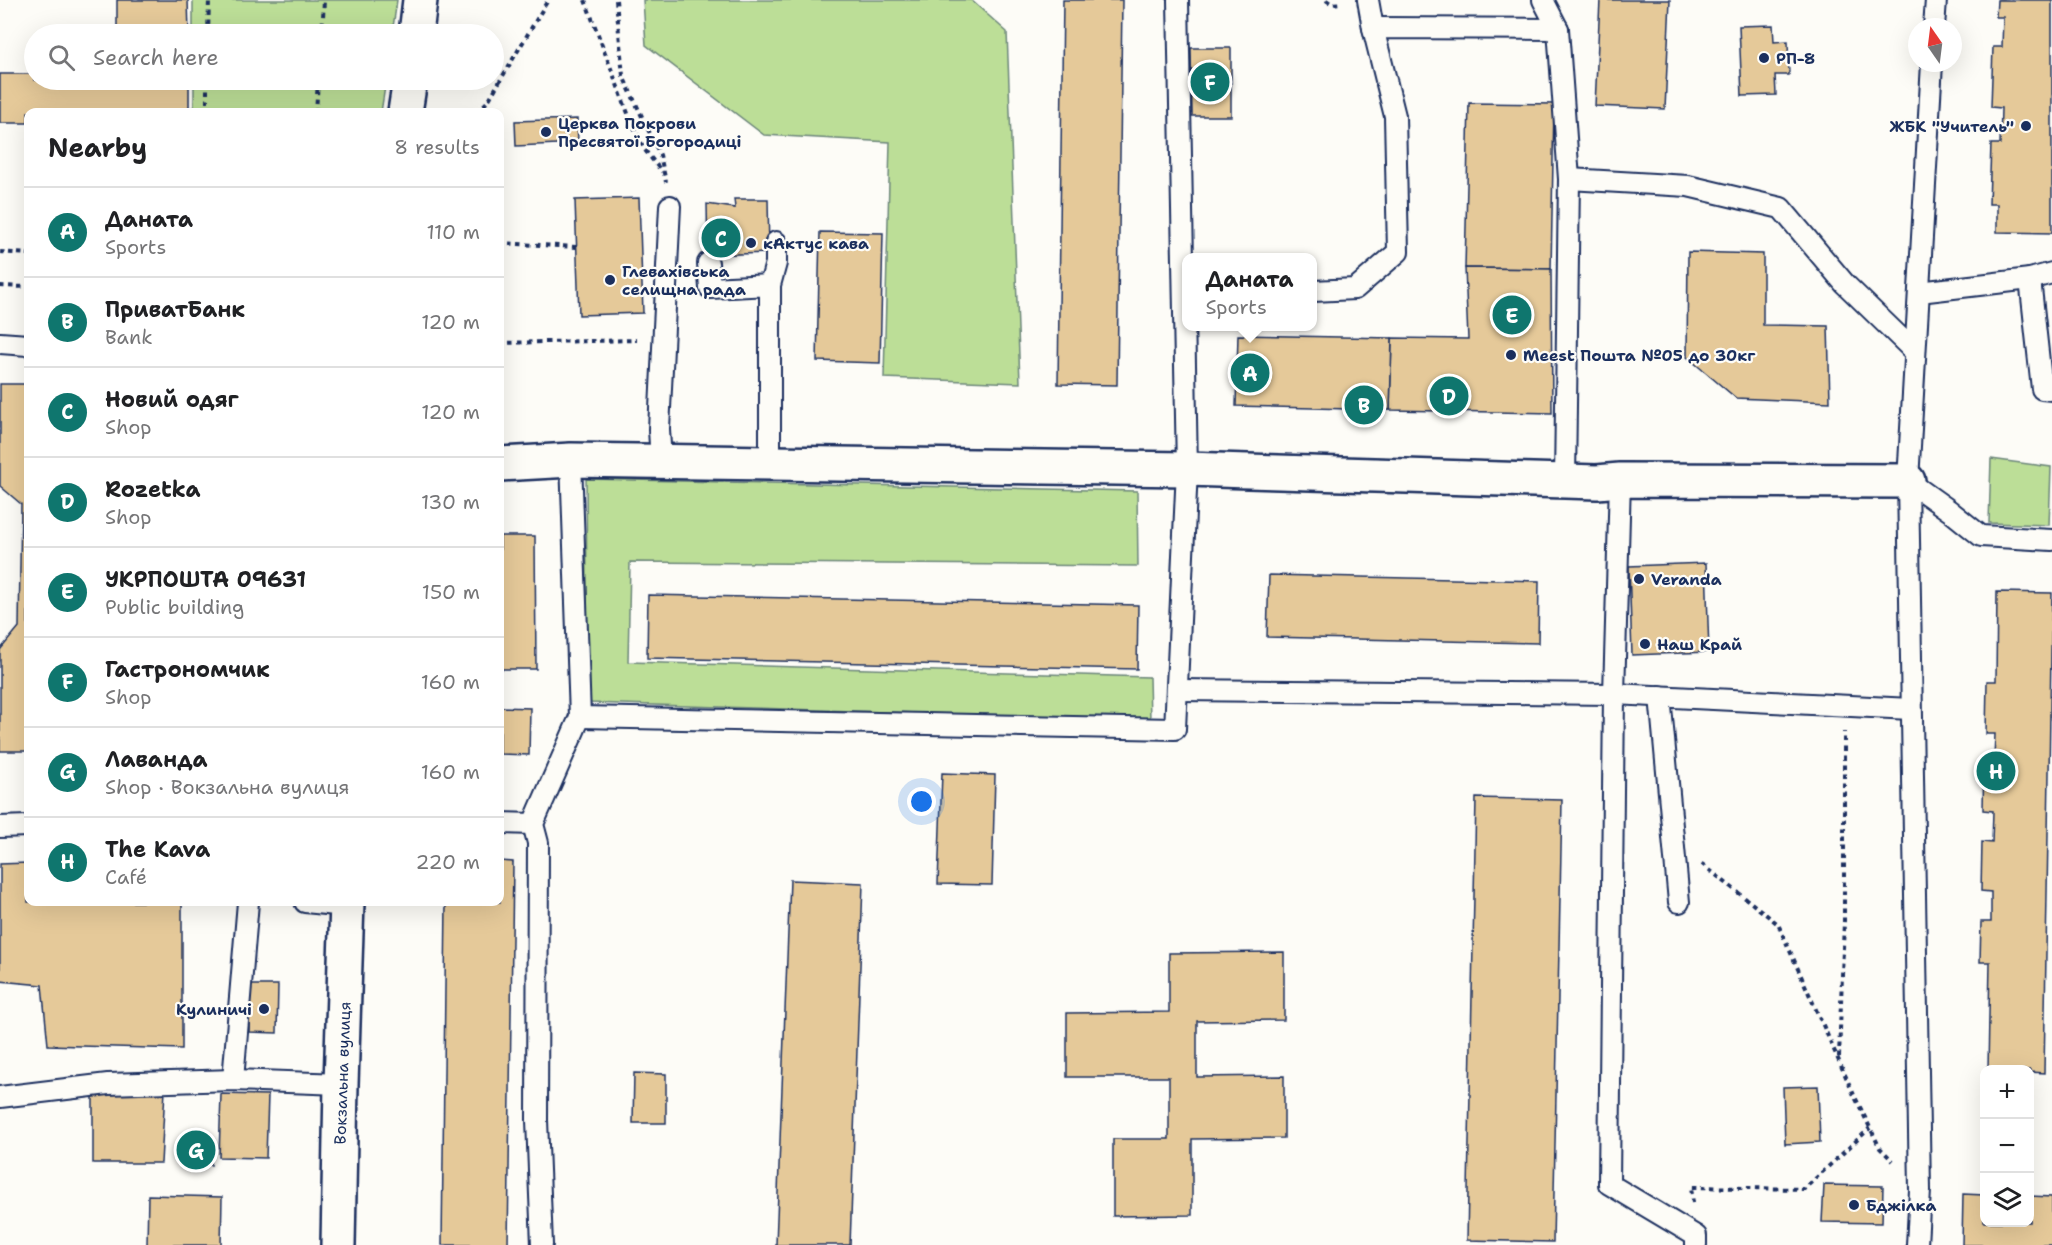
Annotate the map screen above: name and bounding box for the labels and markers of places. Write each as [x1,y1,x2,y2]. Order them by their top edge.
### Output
place label: РП-8 [1776,48,1815,69]
marker: РП-8 [1757,51,1771,65]
pin: F [1190,60,1230,104]
place label: Церква Покрови Пресвятої Богородиці [558,113,742,152]
place label: ЖБК "Учитель" [1889,116,2014,137]
marker: ЖБК "Учитель" [2019,119,2033,133]
marker: Церква Покрови Пресвятої Богородиці [539,125,553,139]
pin: C [702,216,740,260]
place label: кАктус кава [763,233,869,254]
marker: кАктус кава [744,236,758,250]
place label: Глевахівська селищна рада [622,261,746,300]
marker: Глевахівська селищна рада [603,273,617,287]
pin: E [1492,292,1532,338]
place label: Meest Пошта №05 до 30кг [1523,345,1756,366]
marker: Meest Пошта №05 до 30кг [1504,348,1518,362]
pin: A [1230,350,1270,395]
pin: D [1430,374,1468,418]
pin: B [1344,382,1384,428]
place label: Veranda [1651,569,1722,590]
marker: Veranda [1632,572,1646,586]
place label: Наш Край [1657,634,1742,655]
marker: Наш Край [1638,637,1652,651]
pin: H [1976,748,2016,794]
place label: Кулиничі [176,999,252,1020]
marker: Кулиничі [257,1002,271,1016]
pin: G [176,1128,216,1172]
place label: Бджілка [1866,1195,1936,1216]
marker: Бджілка [1847,1198,1861,1212]

